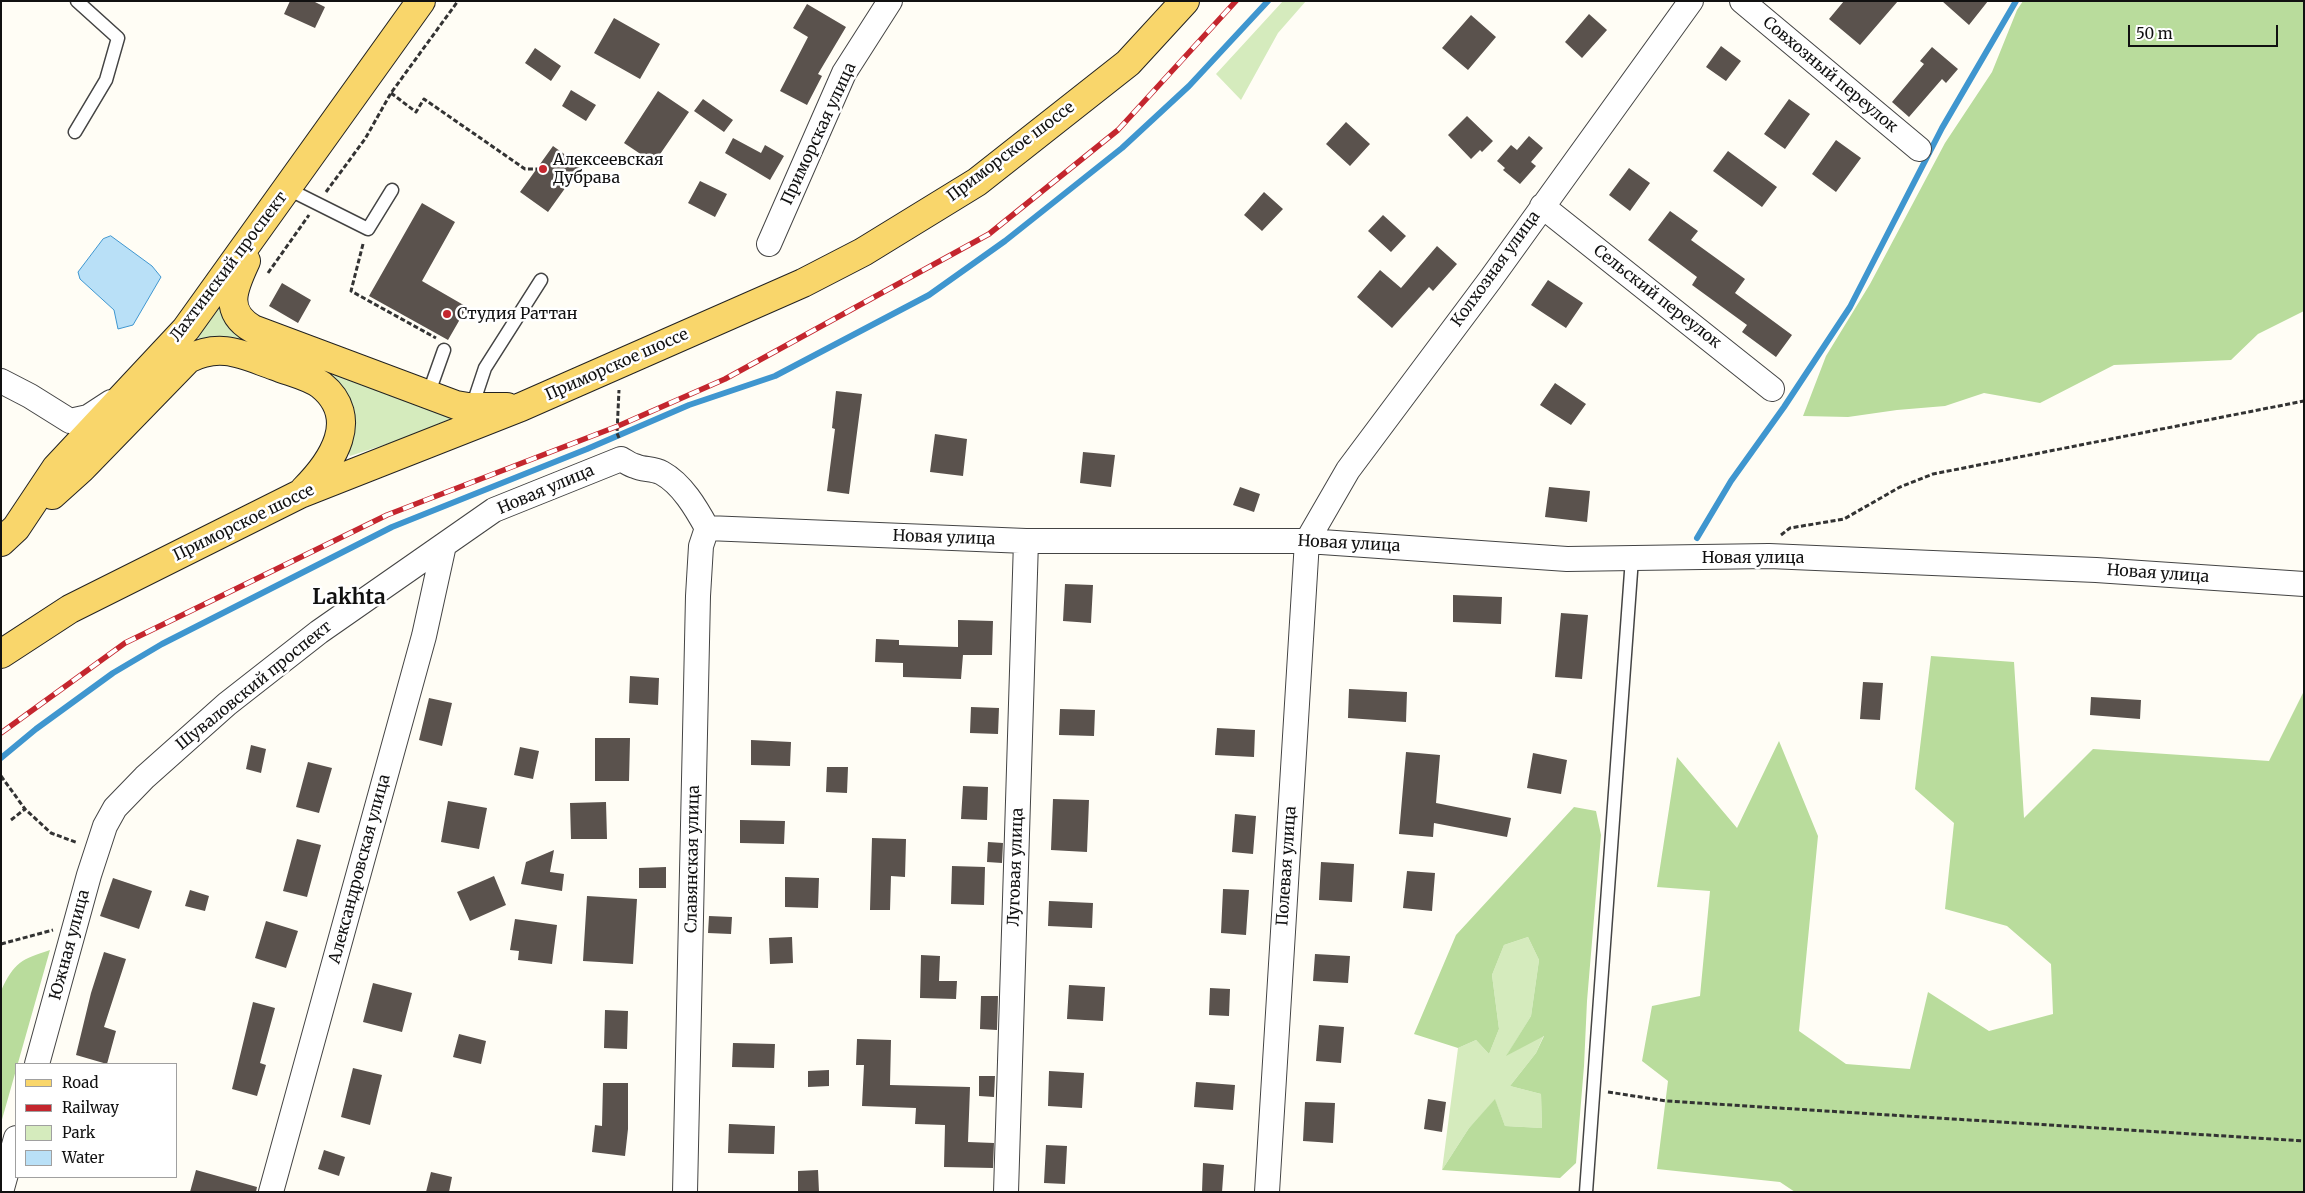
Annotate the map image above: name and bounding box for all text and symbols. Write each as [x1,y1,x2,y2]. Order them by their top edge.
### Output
street label: Совхозный переулок [1759,13,1901,137]
scale bar [2130,15,2280,47]
text: 50 m [2136,24,2173,43]
street label: Приморская улица [778,60,860,208]
street label: Приморское шоссе [944,98,1078,206]
place label: Алексеевская Дубрава [553,150,663,188]
marker: Алексеевская Дубрава [537,163,549,175]
street label: Лахтинский проспект [166,188,292,346]
street label: Колхозная улица [1448,207,1544,331]
street label: Сельский переулок [1589,241,1725,353]
place label: Студия Раттан [457,304,577,324]
marker: Студия Раттан [441,308,453,320]
street label: Приморское шоссе [543,325,691,405]
street label: Новая улица [495,461,597,519]
street label: Приморское шоссе [170,481,318,565]
street label: Новая улица [892,527,996,549]
street label: Новая улица [1297,532,1401,556]
street label: Новая улица [1702,548,1804,568]
street label: Новая улица [2106,561,2210,587]
district label: Lakhta [312,585,386,611]
street label: Шуваловский проспект [172,617,336,755]
street label: Александровская улица [325,772,395,966]
street label: Славянская улица [682,785,704,933]
street label: Полевая улица [1273,805,1301,927]
street label: Луговая улица [1004,807,1028,927]
street label: Южная улица [46,888,94,1002]
legend [15,1063,178,1178]
text: Road [62,1073,98,1092]
text: Railway [62,1098,119,1117]
text: Park [62,1123,95,1142]
text: Water [62,1148,104,1167]

